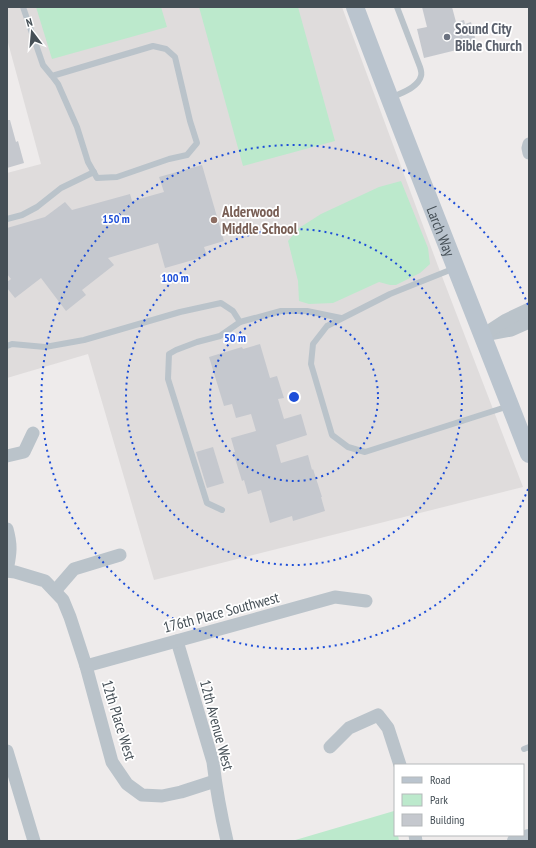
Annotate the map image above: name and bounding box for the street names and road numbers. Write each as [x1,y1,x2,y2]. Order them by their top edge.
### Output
street label: Larch Way [423,203,460,259]
street label: 176th Place Southwest [161,587,281,637]
street label: 12th Place West [98,678,140,762]
street label: 12th Avenue West [196,678,238,772]

